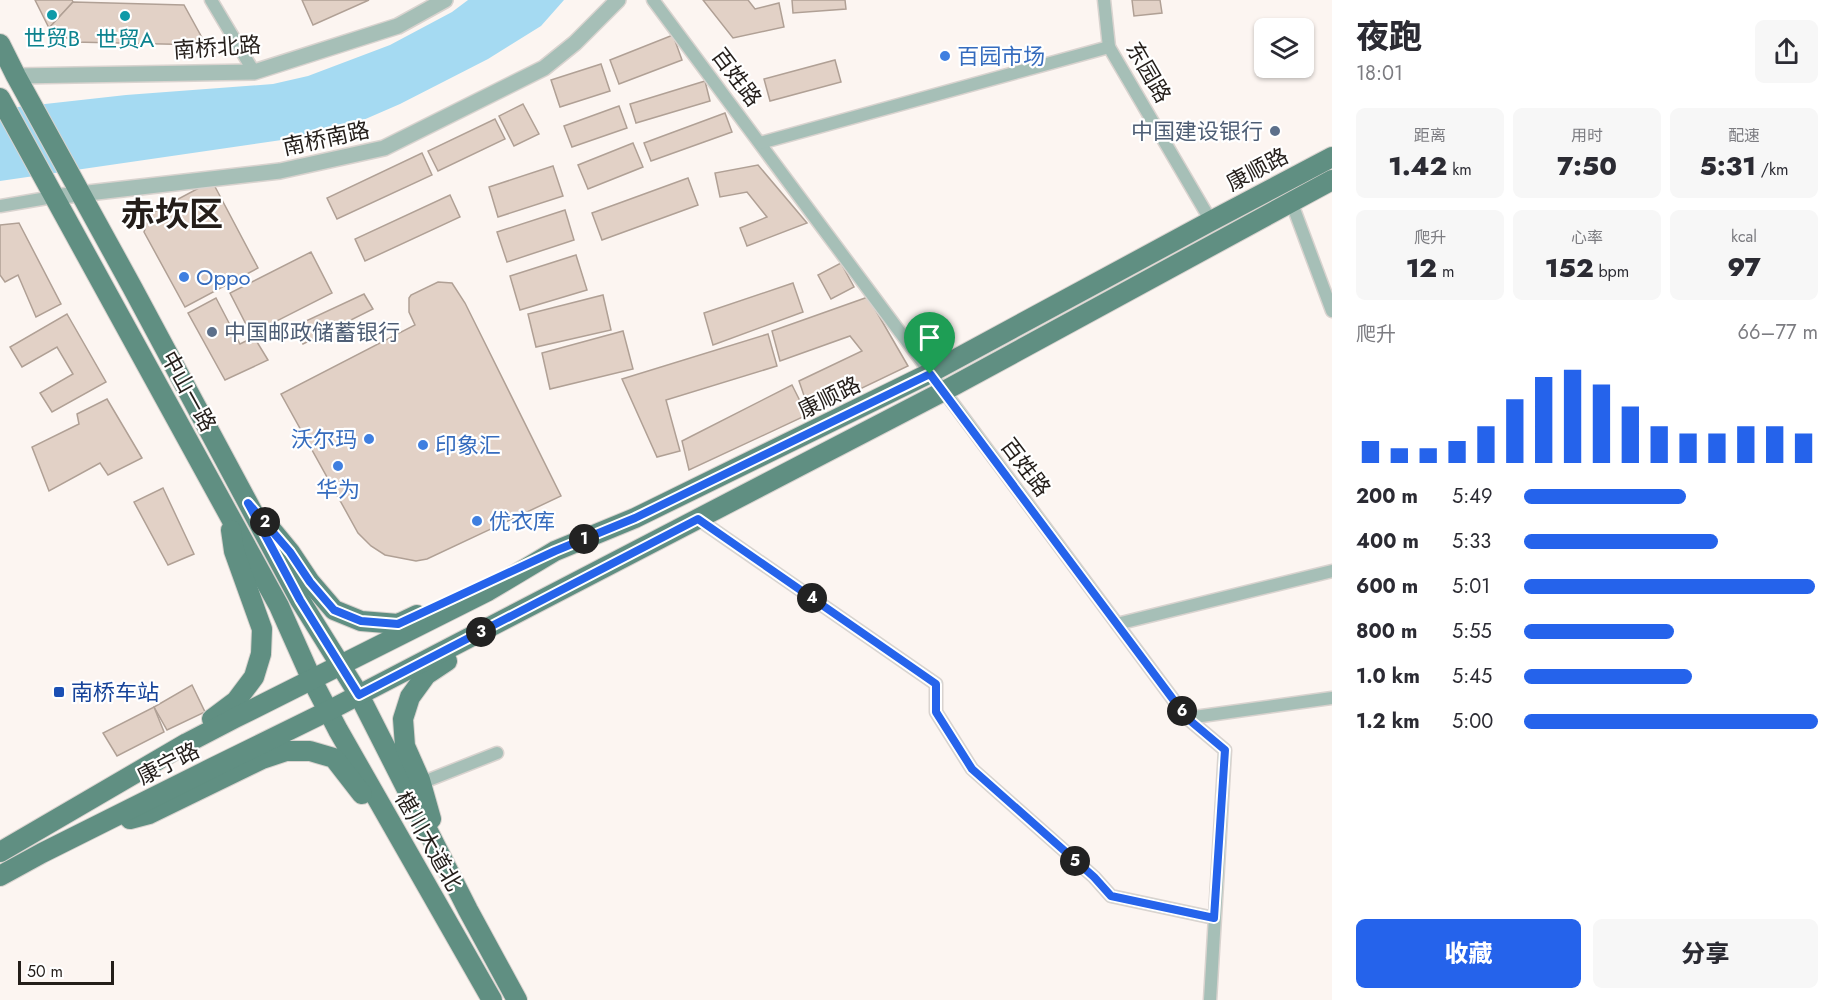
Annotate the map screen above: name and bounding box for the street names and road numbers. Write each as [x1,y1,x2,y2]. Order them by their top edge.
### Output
street label: 南桥北路 [172,28,262,66]
street label: 东园路 [1119,35,1179,109]
street label: 百姓路 [704,41,770,113]
street label: 南桥南路 [280,113,372,163]
street label: 康顺路 [1220,139,1294,199]
street label: 中山一路 [154,345,224,437]
street label: 康顺路 [792,368,866,426]
street label: 百姓路 [993,431,1059,503]
street label: 康宁路 [131,734,205,792]
street label: 椹川大道北 [388,785,470,897]

